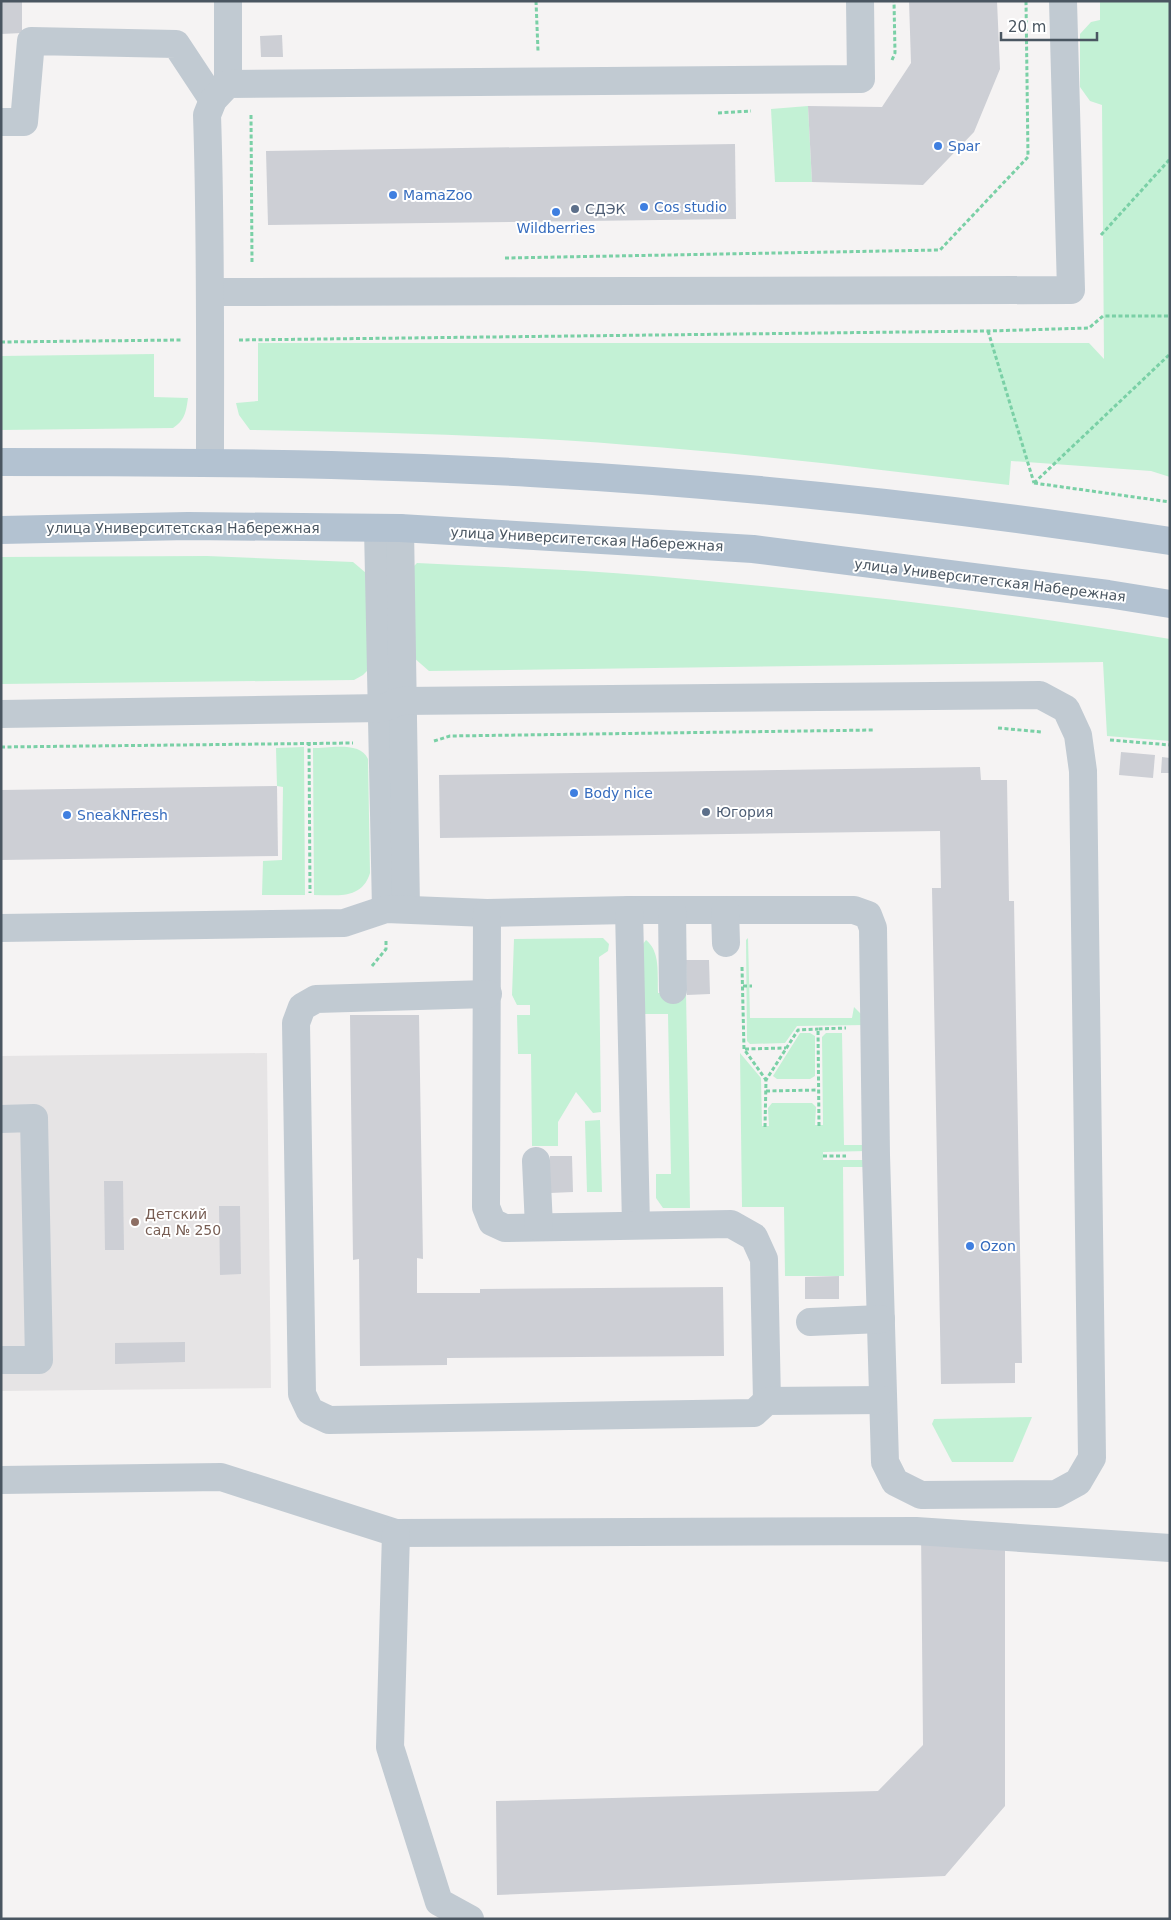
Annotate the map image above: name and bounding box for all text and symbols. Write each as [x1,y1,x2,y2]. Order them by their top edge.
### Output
scale bar [1001,10,1097,42]
text: 20 m [1008,18,1046,36]
place label: Spar [948,138,980,154]
marker: Spar [932,140,944,152]
place label: MamaZoo [403,187,473,203]
marker: MamaZoo [387,189,399,201]
place label: Cos studio [654,199,727,215]
place label: СДЭК [585,201,625,217]
marker: Cos studio [638,201,650,213]
marker: СДЭК [569,203,581,215]
marker: Wildberries [550,206,562,218]
place label: Wildberries [517,220,595,236]
street label: улица Университетская Набережная [46,520,320,536]
street label: улица Университетская Набережная [450,524,724,554]
street label: улица Университетская Набережная [853,555,1127,605]
place label: Body nice [584,785,653,801]
marker: Body nice [568,787,580,799]
place label: Югория [716,804,773,820]
marker: Югория [700,806,712,818]
place label: SneakNFresh [77,807,168,823]
marker: SneakNFresh [61,809,73,821]
place label: Детский сад № 250 [145,1206,221,1238]
marker: Детский сад № 250 [129,1216,141,1228]
place label: Ozon [980,1238,1016,1254]
marker: Ozon [964,1240,976,1252]

